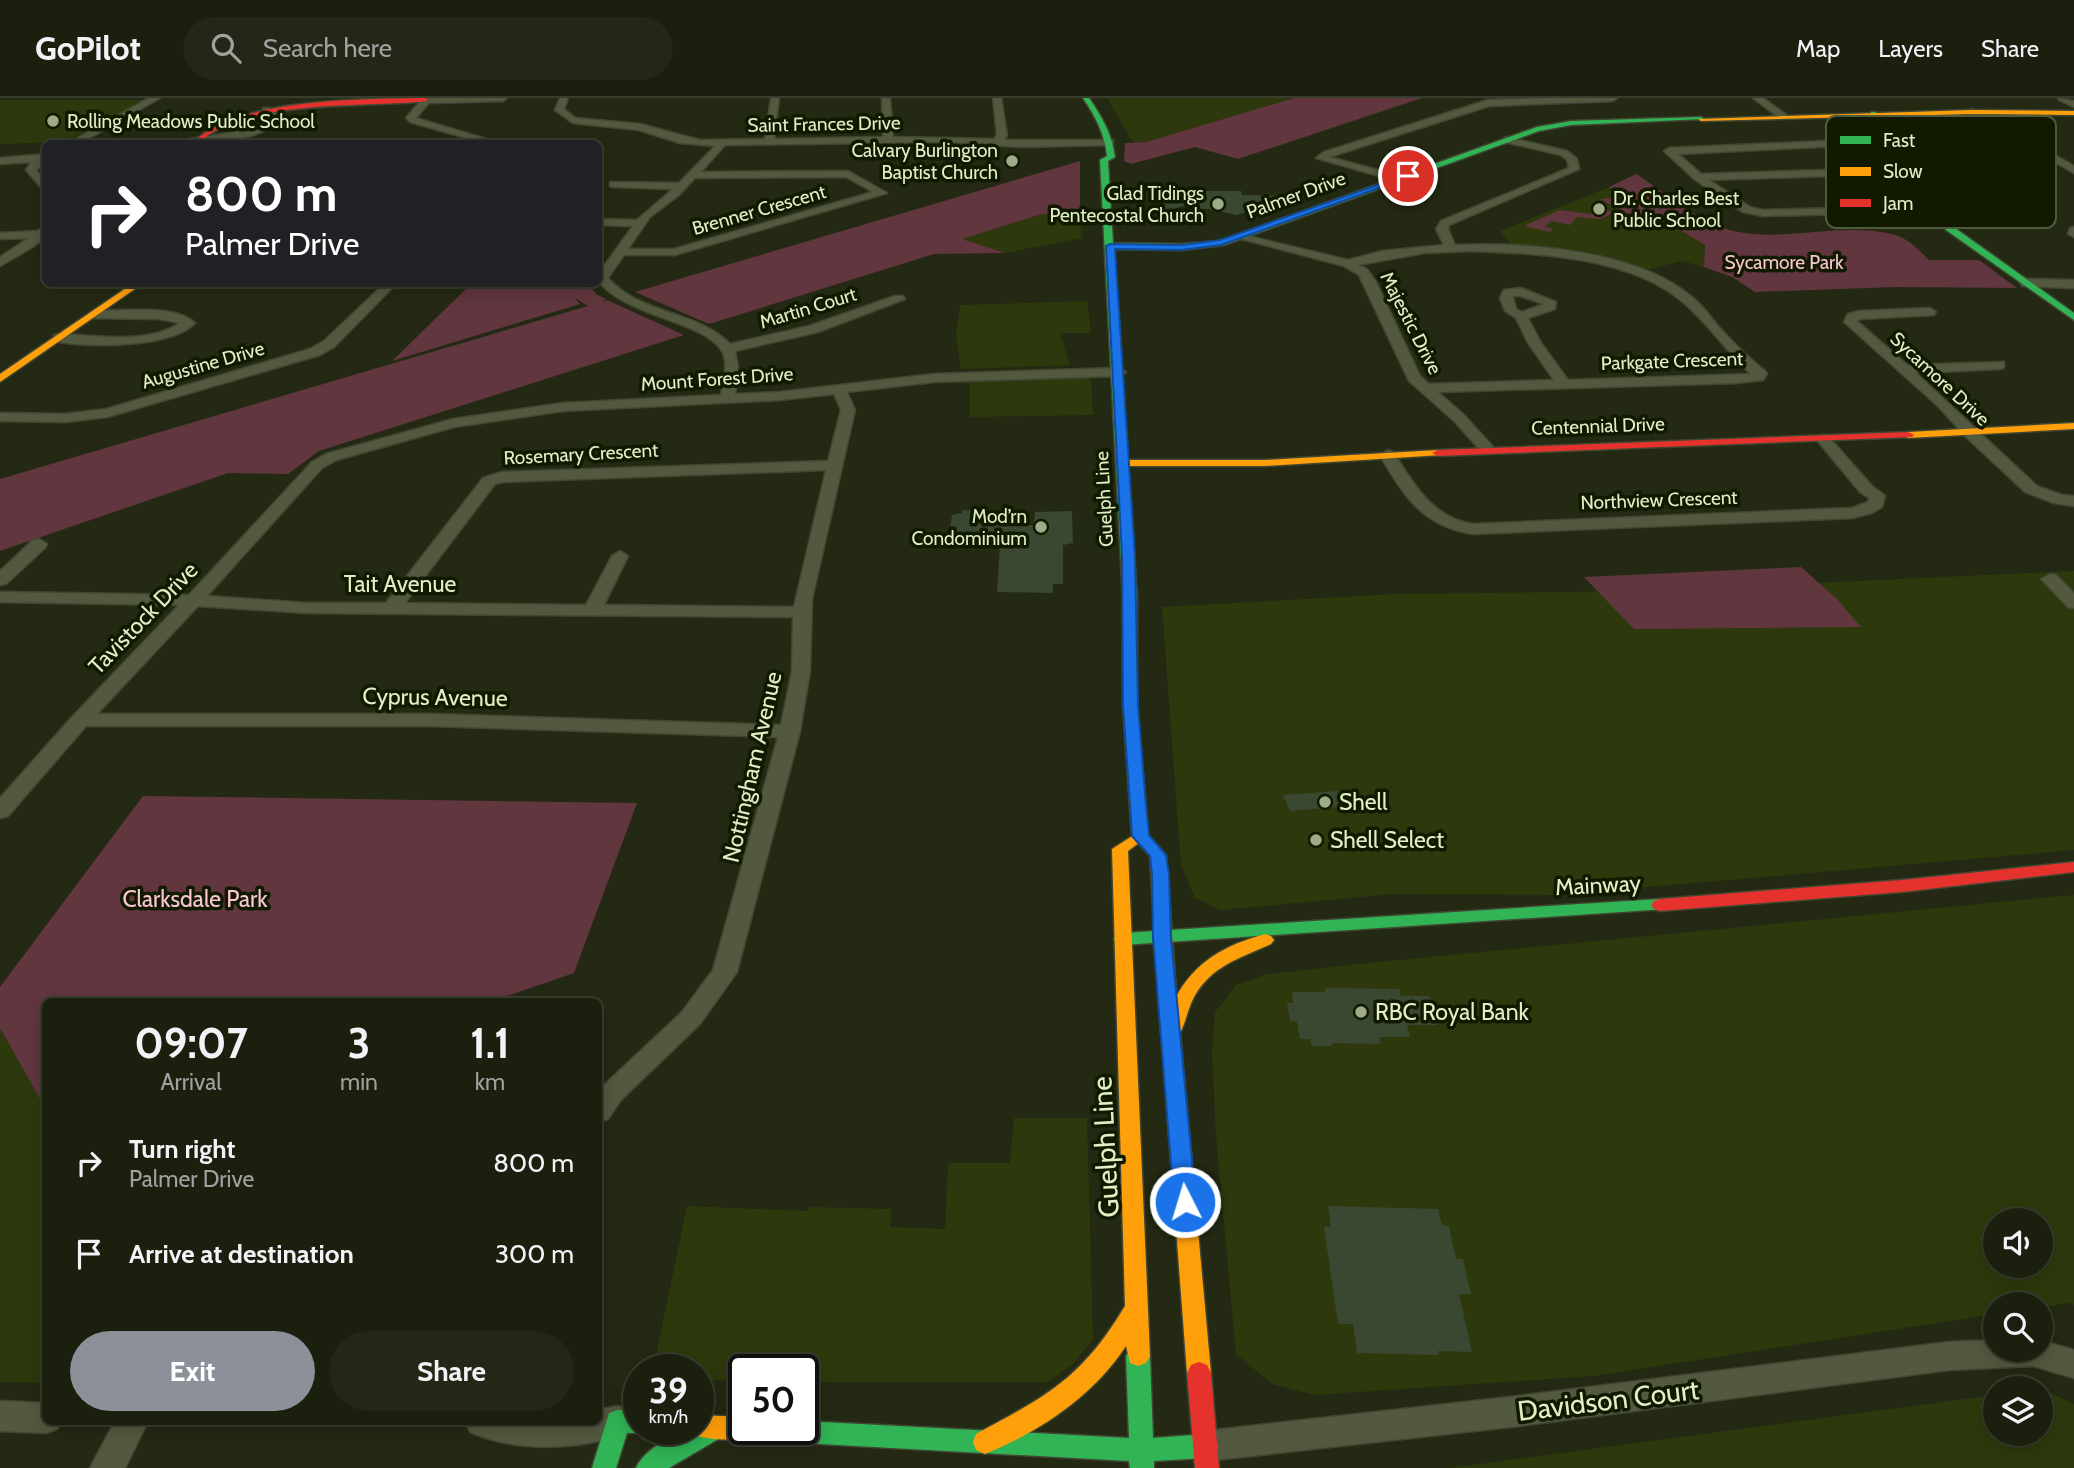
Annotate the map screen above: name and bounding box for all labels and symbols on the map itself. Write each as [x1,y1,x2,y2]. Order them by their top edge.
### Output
place label: Rolling Meadows Public School [67,110,315,133]
street label: Saint Frances Drive [747,111,901,137]
marker: Rolling Meadows Public School [45,113,61,129]
legend [1826,116,2056,228]
text: Fast [1883,129,1916,152]
place label: Calvary Burlington Baptist Church [851,139,998,184]
pin [1378,146,1438,206]
marker: Calvary Burlington Baptist Church [1004,153,1020,169]
text: Slow [1883,160,1923,183]
street label: Palmer Drive [1243,166,1349,224]
street label: Brenner Crescent [690,180,829,240]
place label: Glad Tidings Pentecostal Church [1049,182,1204,227]
place label: Dr. Charles Best Public School [1613,187,1740,232]
text: Jam [1882,192,1913,215]
marker: Glad Tidings Pentecostal Church [1210,196,1226,212]
marker: Dr. Charles Best Public School [1591,201,1607,217]
park label: Sycamore Park [1724,251,1844,274]
street label: Majestic Drive [1375,268,1447,378]
street label: Martin Court [757,282,860,334]
street label: Sycamore Drive [1886,327,1995,431]
street label: Augustine Drive [139,336,267,393]
street label: Parkgate Crescent [1600,347,1744,375]
street label: Mount Forest Drive [640,362,794,396]
street label: Centennial Drive [1531,412,1665,440]
street label: Rosemary Crescent [503,438,659,470]
street label: Guelph Line [1090,450,1118,547]
street label: Northview Crescent [1580,486,1739,514]
place label: Mod’rn Condominium [912,505,1027,550]
marker: Mod’rn Condominium [1033,519,1049,535]
street label: Tavistock Drive [83,556,204,680]
street label: Tait Avenue [344,570,457,598]
street label: Nottingham Avenue [716,669,788,865]
street label: Cyprus Avenue [362,682,508,712]
place label: Shell [1339,788,1388,816]
marker: Shell [1317,794,1333,810]
place label: Shell Select [1330,826,1444,854]
marker: Shell Select [1308,832,1324,848]
street label: Mainway [1554,869,1642,901]
park label: Clarksdale Park [122,885,268,913]
place label: RBC Royal Bank [1375,998,1530,1026]
marker: RBC Royal Bank [1353,1004,1369,1020]
street label: Guelph Line [1084,1076,1126,1218]
position arrow [1148,1165,1222,1239]
speed limit sign: 50 [728,1354,819,1445]
street label: Davidson Court [1515,1372,1701,1428]

